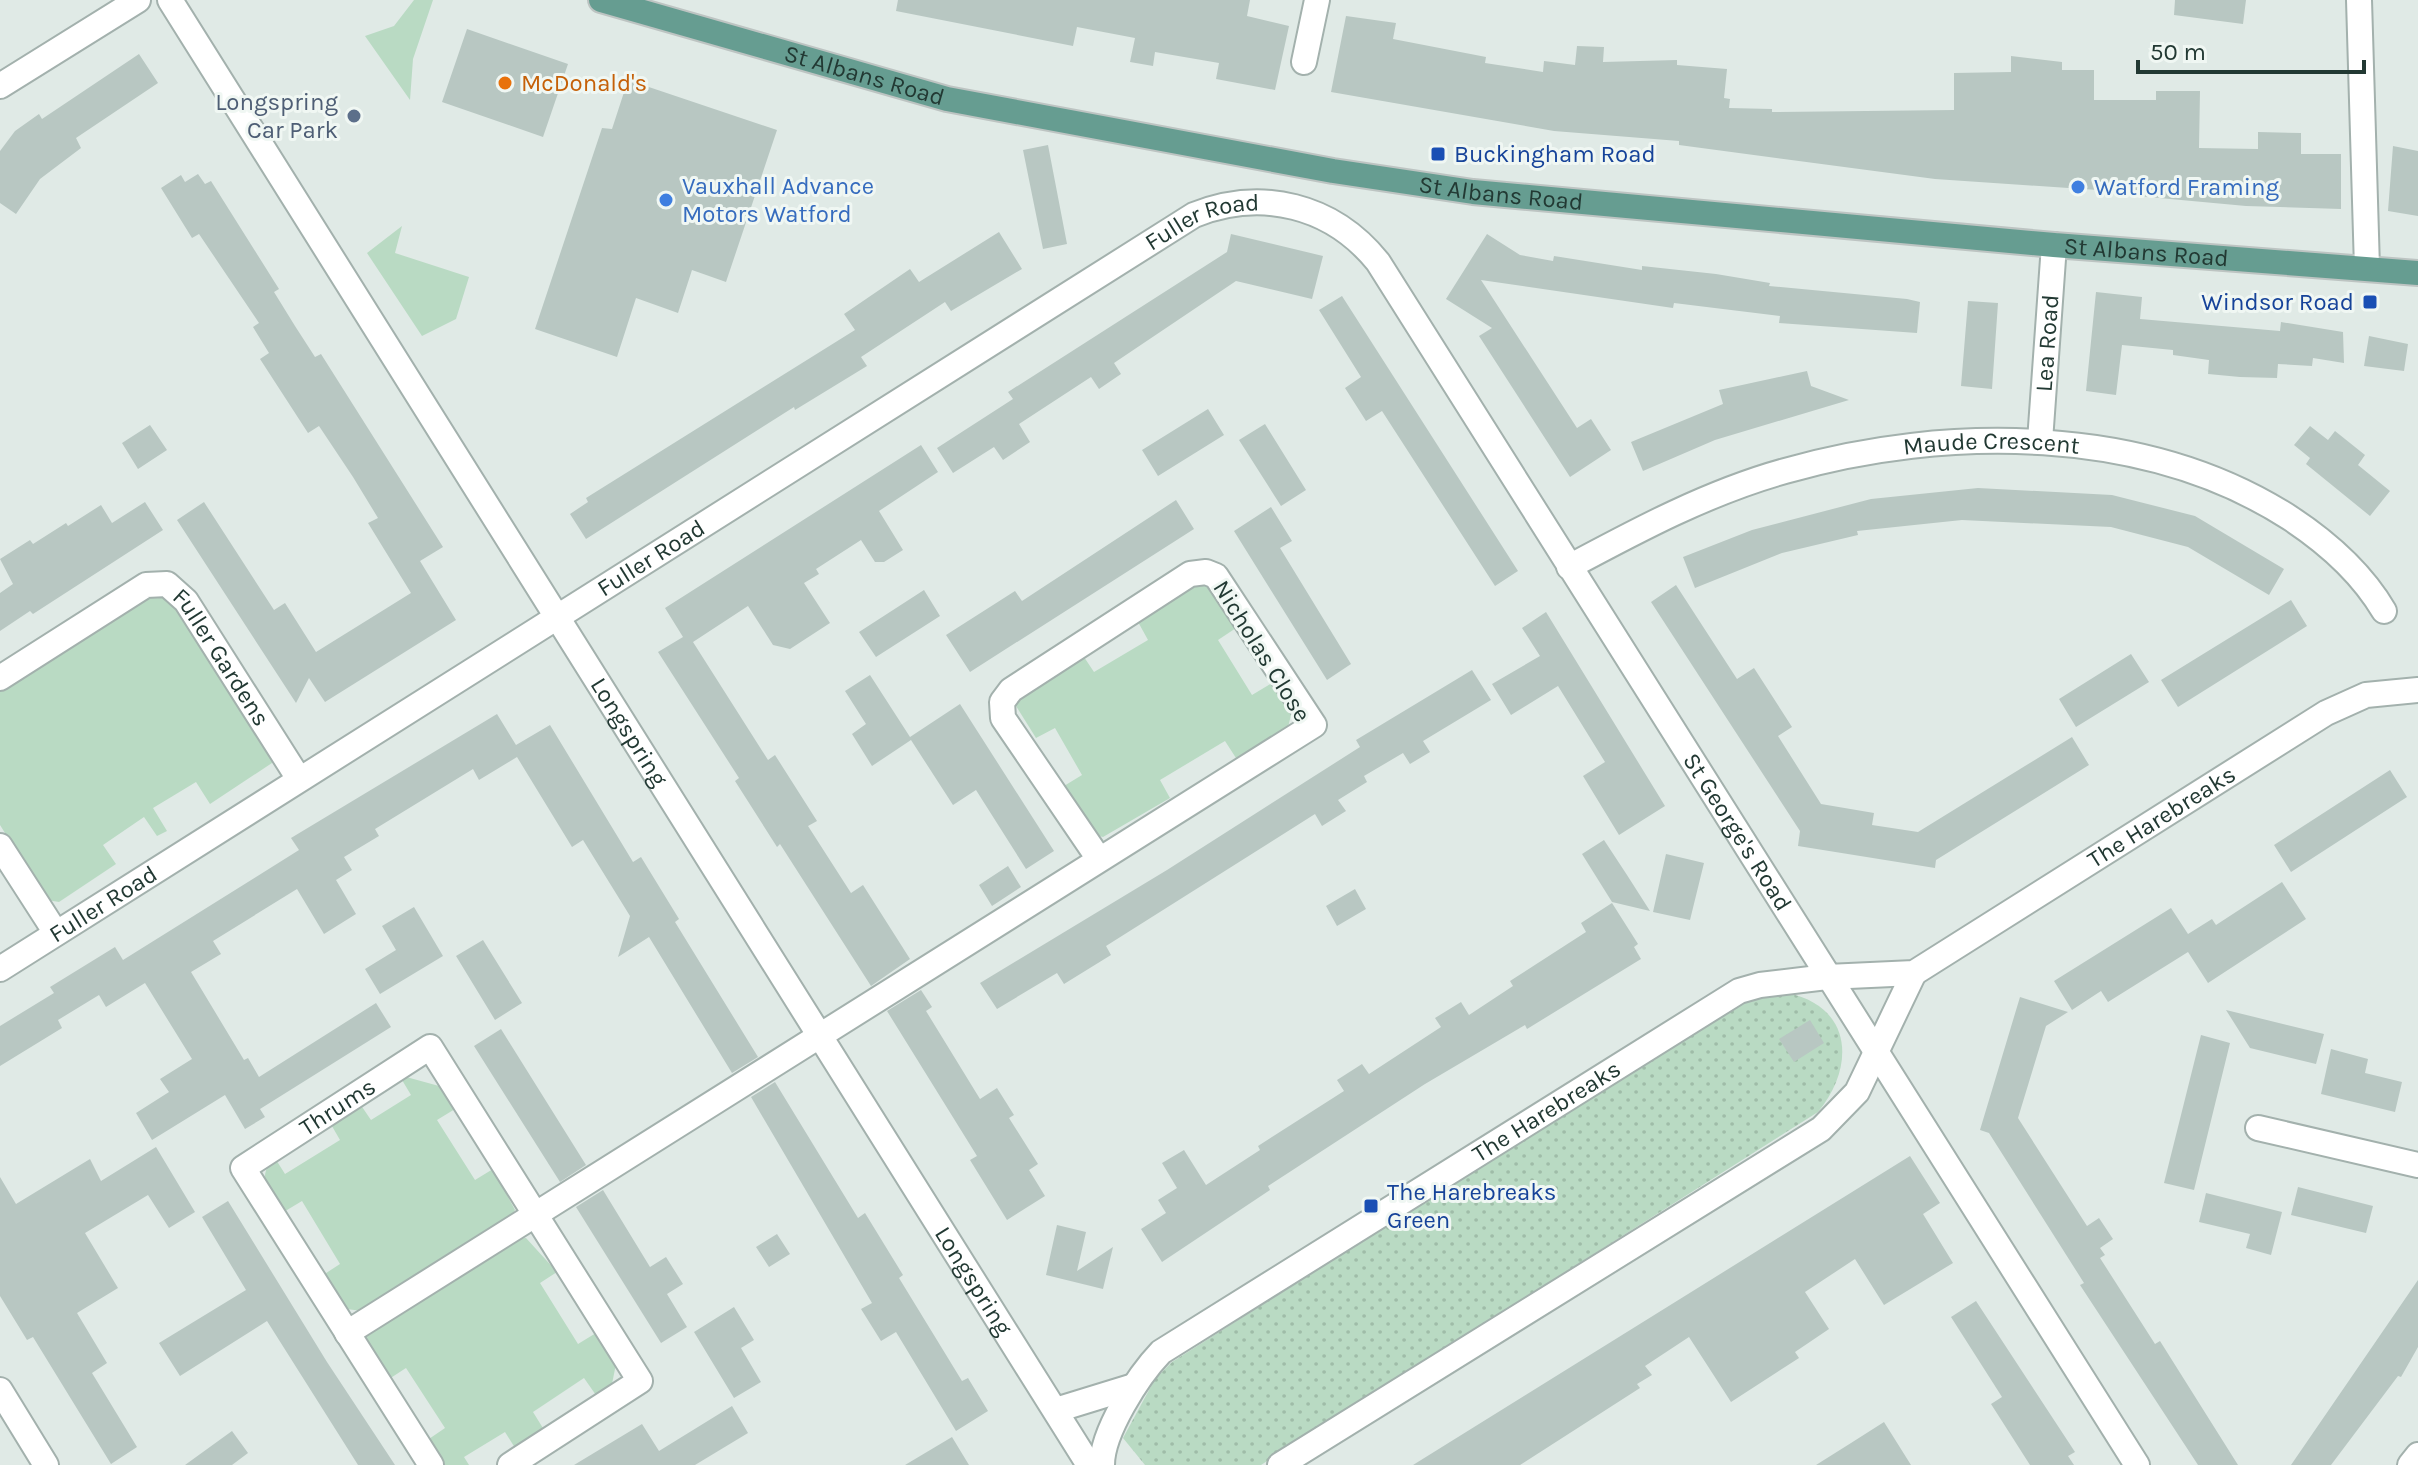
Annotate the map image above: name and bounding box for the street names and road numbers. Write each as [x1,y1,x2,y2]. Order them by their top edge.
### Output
street label: St Albans Road [781,39,948,112]
street label: St Albans Road [1417,170,1584,216]
street label: Fuller Road [1140,188,1260,256]
street label: St Albans Road [2063,232,2230,272]
street label: Lea Road [2030,293,2064,393]
street label: Maude Crescent [1902,427,2081,461]
street label: Fuller Road [592,513,710,602]
street label: Nicholas Close [1207,575,1317,727]
street label: Fuller Gardens [167,582,276,731]
street label: Longspring [585,672,674,792]
street label: St George's Road [1677,748,1798,916]
street label: The Harebreaks [2082,760,2241,874]
street label: Fuller Road [44,859,162,948]
street label: The Harebreaks [1467,1054,1626,1168]
street label: Thrums [294,1072,381,1142]
street label: Longspring [929,1221,1018,1341]

